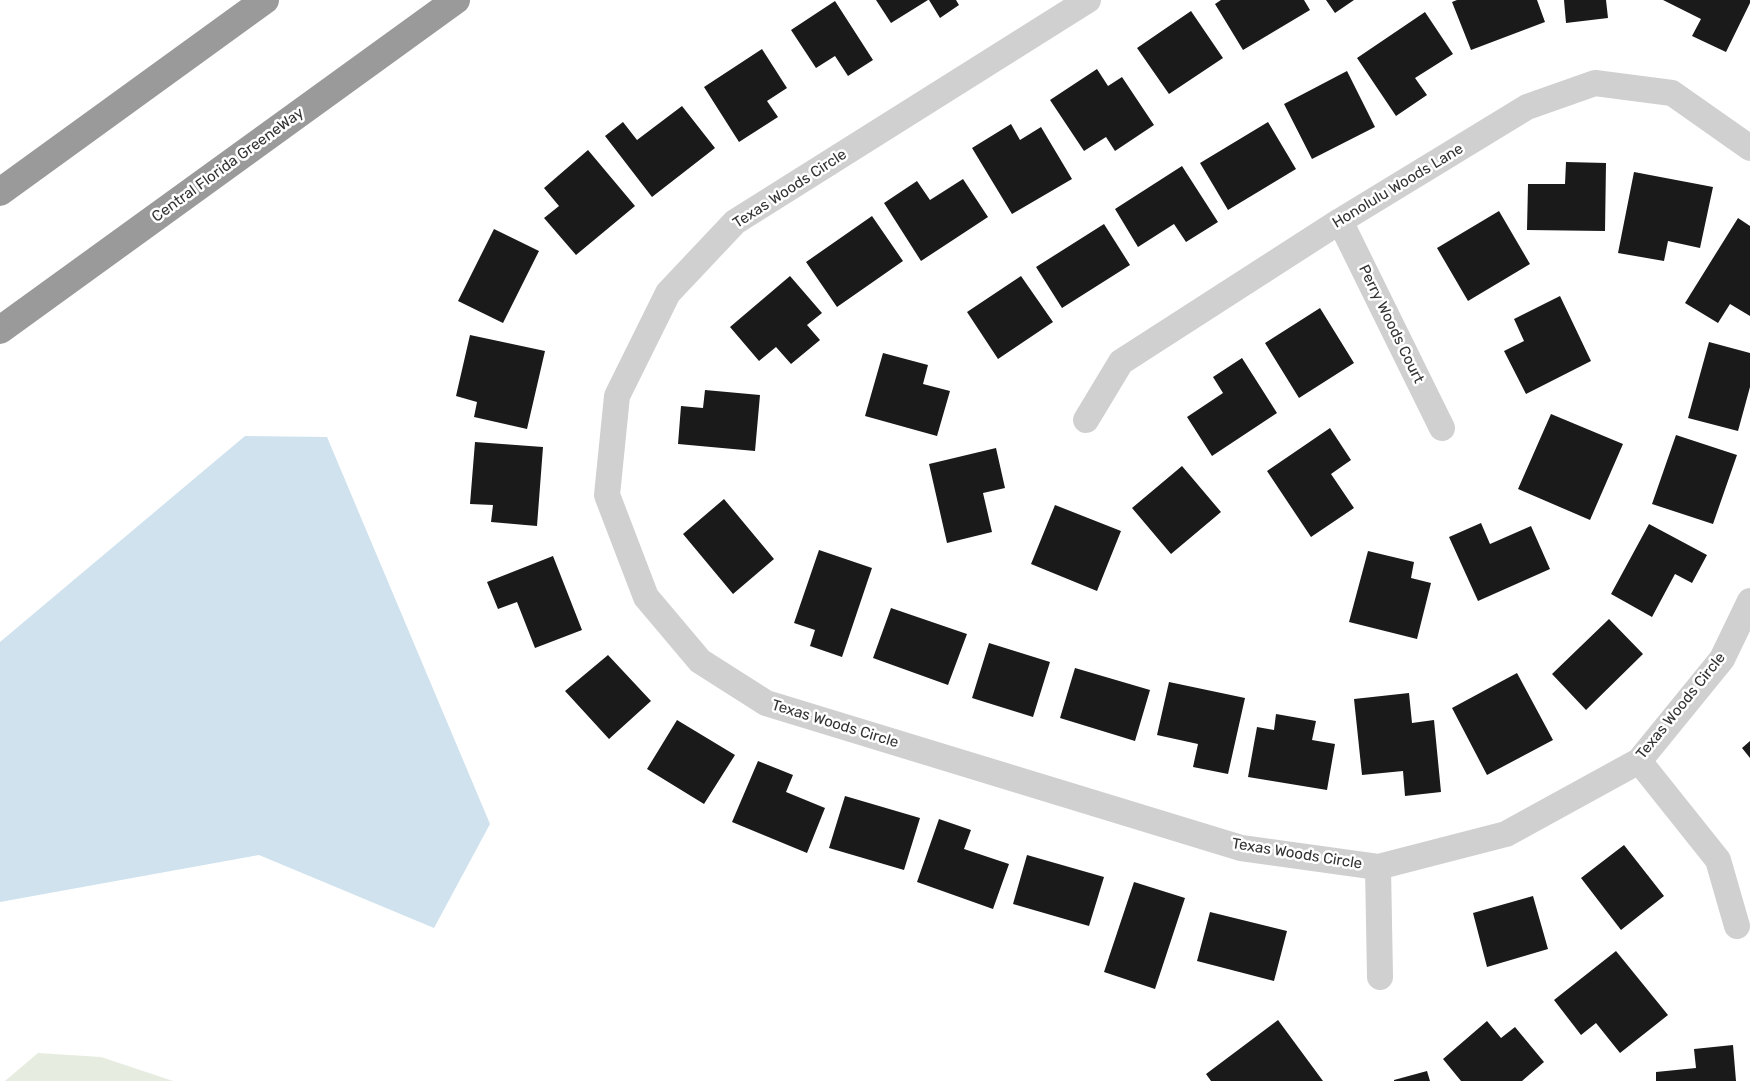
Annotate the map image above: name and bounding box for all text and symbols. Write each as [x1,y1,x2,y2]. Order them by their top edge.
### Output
street label: Central Florida GreeneWay [148,104,308,226]
street label: Honolulu Woods Lane [1329,140,1467,232]
street label: Texas Woods Circle [730,146,850,232]
street label: Perry Woods Court [1354,262,1428,386]
street label: Texas Woods Circle [1633,649,1729,763]
street label: Texas Woods Circle [769,696,901,752]
street label: Texas Woods Circle [1231,835,1363,873]

